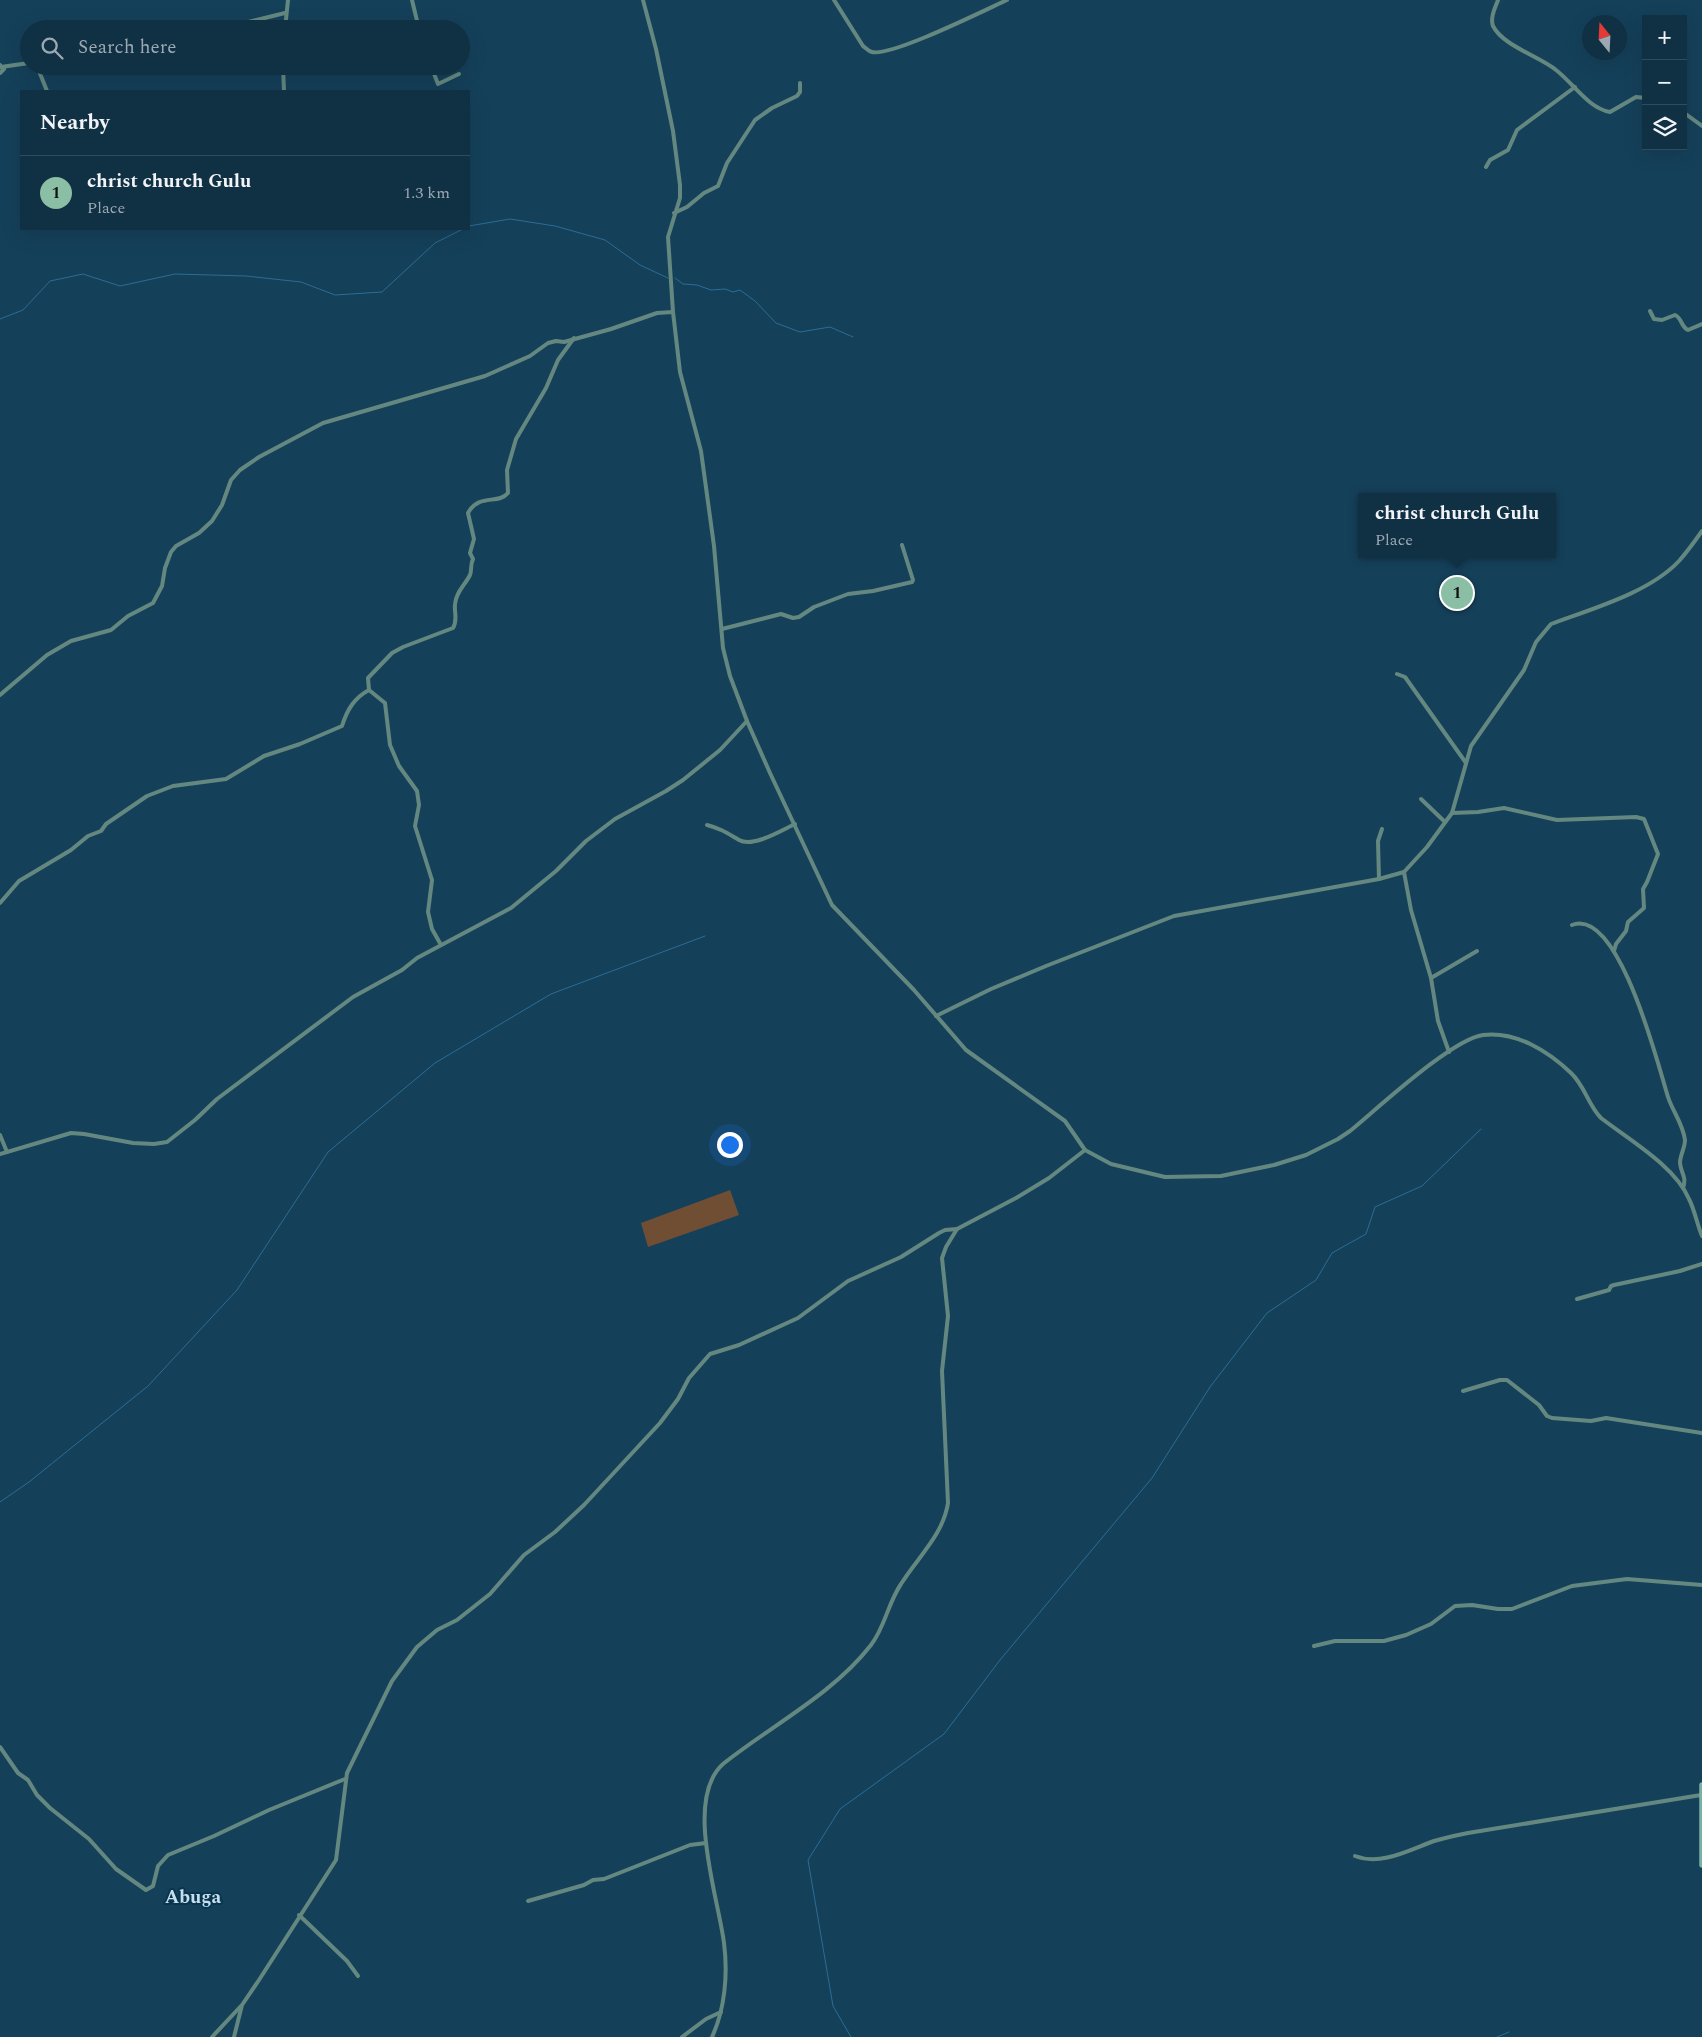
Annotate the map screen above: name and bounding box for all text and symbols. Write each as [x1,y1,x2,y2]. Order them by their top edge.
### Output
north arrow [1582,15,1627,60]
map controls [1642,15,1687,150]
button: + [1642,15,1687,60]
search box [20,20,470,75]
text: Search here [78,33,177,62]
icon: search [38,34,66,62]
button: − [1642,60,1687,105]
button: layers [1642,105,1687,150]
text: Nearby [40,107,110,139]
text: christ church Gulu [87,167,251,196]
text: 1 [52,181,60,205]
text: 1.3 km [403,181,450,205]
text: Place [87,196,125,220]
popup [1358,493,1556,558]
text: christ church Gulu [1375,499,1539,528]
text: Place [1375,528,1413,552]
pin: 1 [1441,574,1473,612]
your location [717,1132,743,1158]
district label: Abuga [165,1883,222,1912]

